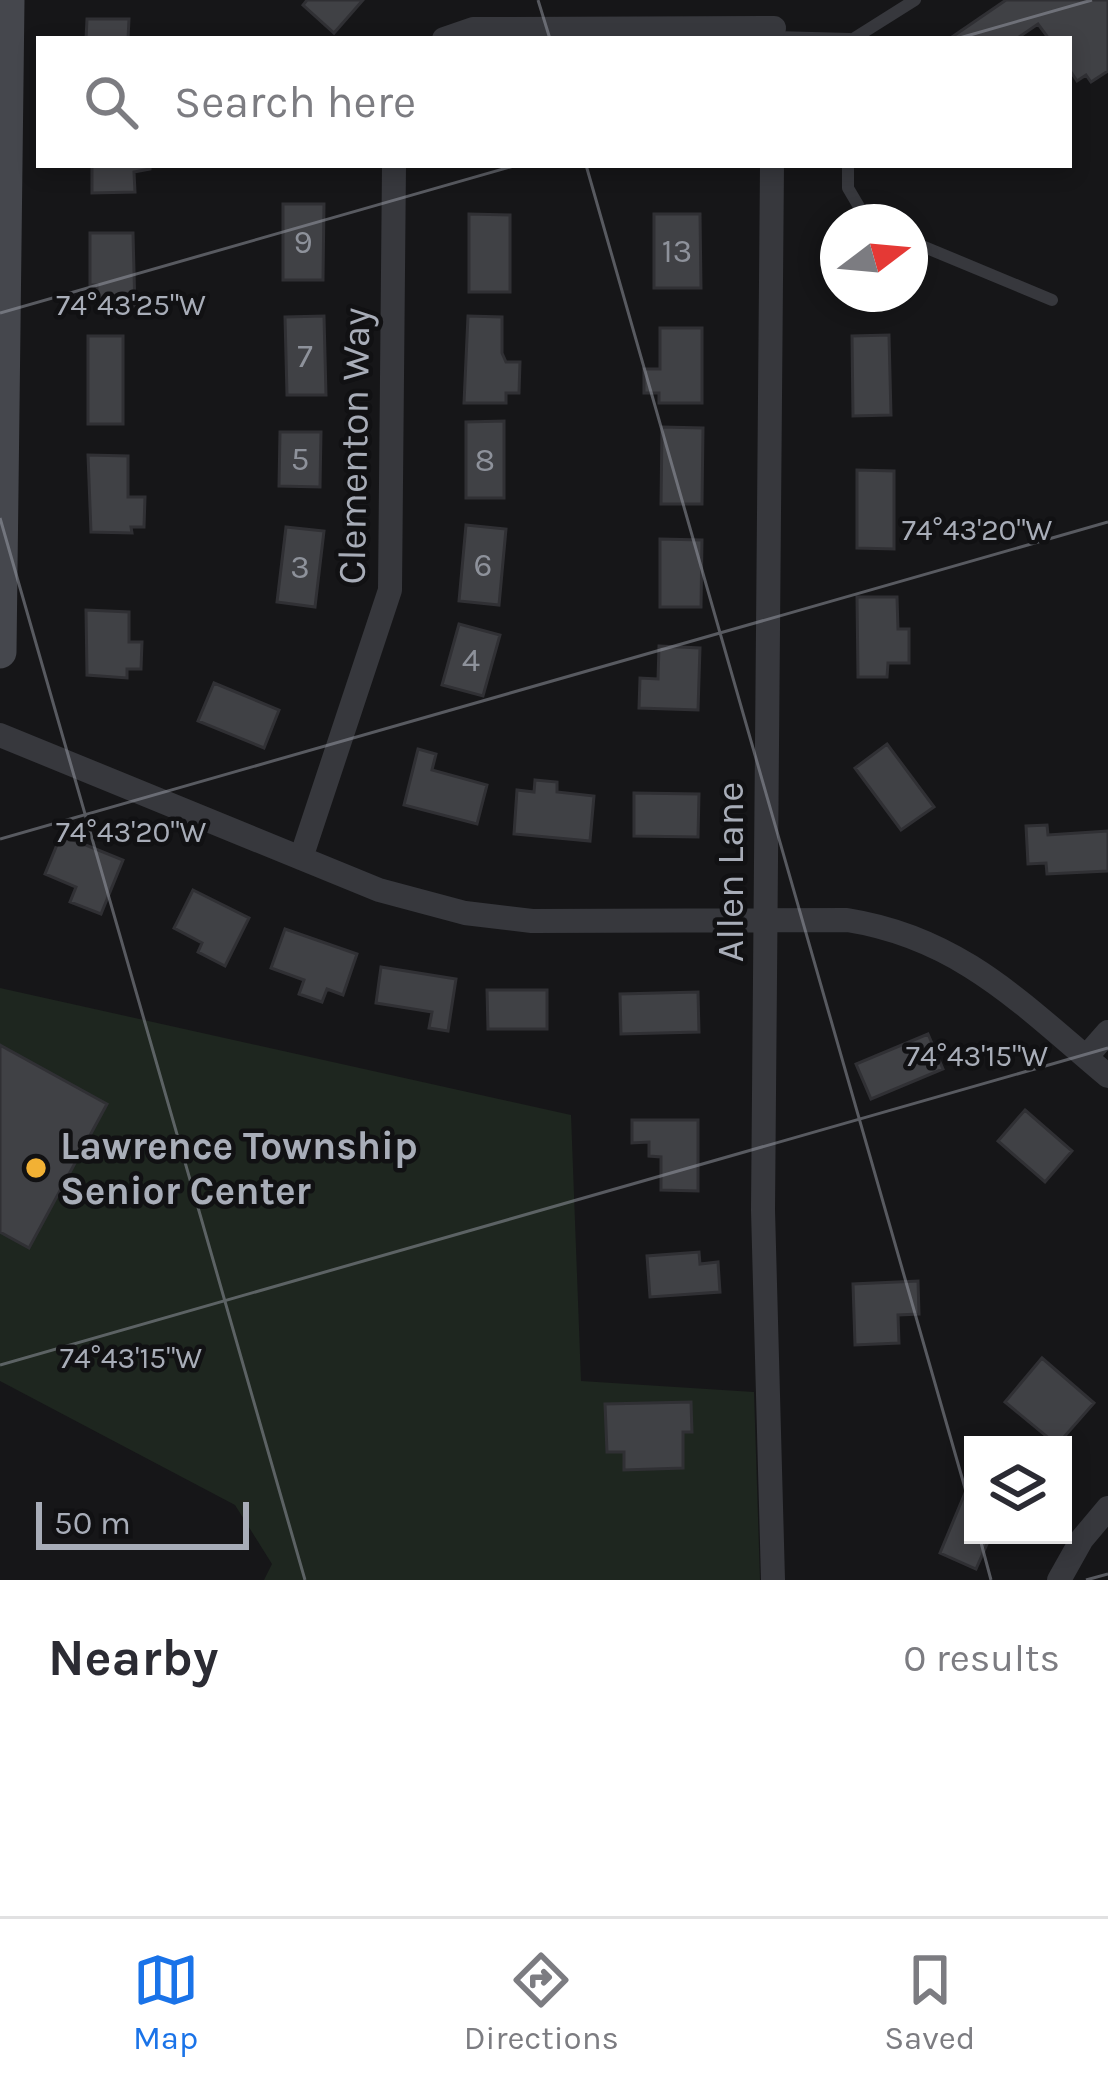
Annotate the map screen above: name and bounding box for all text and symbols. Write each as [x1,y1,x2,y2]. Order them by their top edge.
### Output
search box [36,36,1072,168]
icon: search [78,69,144,135]
text: Search here [174,76,416,128]
north arrow [820,204,928,312]
house number: 9 [293,223,313,261]
house number: 13 [662,232,692,270]
text: 74°43'25"W [56,287,206,323]
street label: Clementon Way [329,307,379,585]
house number: 7 [297,337,313,375]
house number: 5 [291,440,309,478]
house number: 8 [475,441,495,479]
text: 74°43'20"W [902,512,1053,548]
house number: 6 [474,546,492,584]
house number: 3 [290,548,310,586]
house number: 4 [462,641,480,679]
street label: Allen Lane [707,782,753,962]
text: 74°43'20"W [56,814,207,850]
text: 74°43'15"W [906,1038,1048,1074]
place label: Lawrence Township Senior Center [60,1123,418,1214]
marker: Lawrence Township Senior Center [23,1155,49,1181]
text: 74°43'15"W [60,1340,202,1376]
map controls [964,1436,1072,1544]
button: layers [964,1436,1072,1544]
scale bar [36,1496,249,1549]
text: 50 m [54,1504,131,1542]
text: Nearby [48,1628,218,1688]
text: 0 results [903,1635,1060,1681]
tab: Map [133,1947,199,2057]
tab: Directions [464,1947,619,2057]
tab: Saved [884,1947,975,2057]

